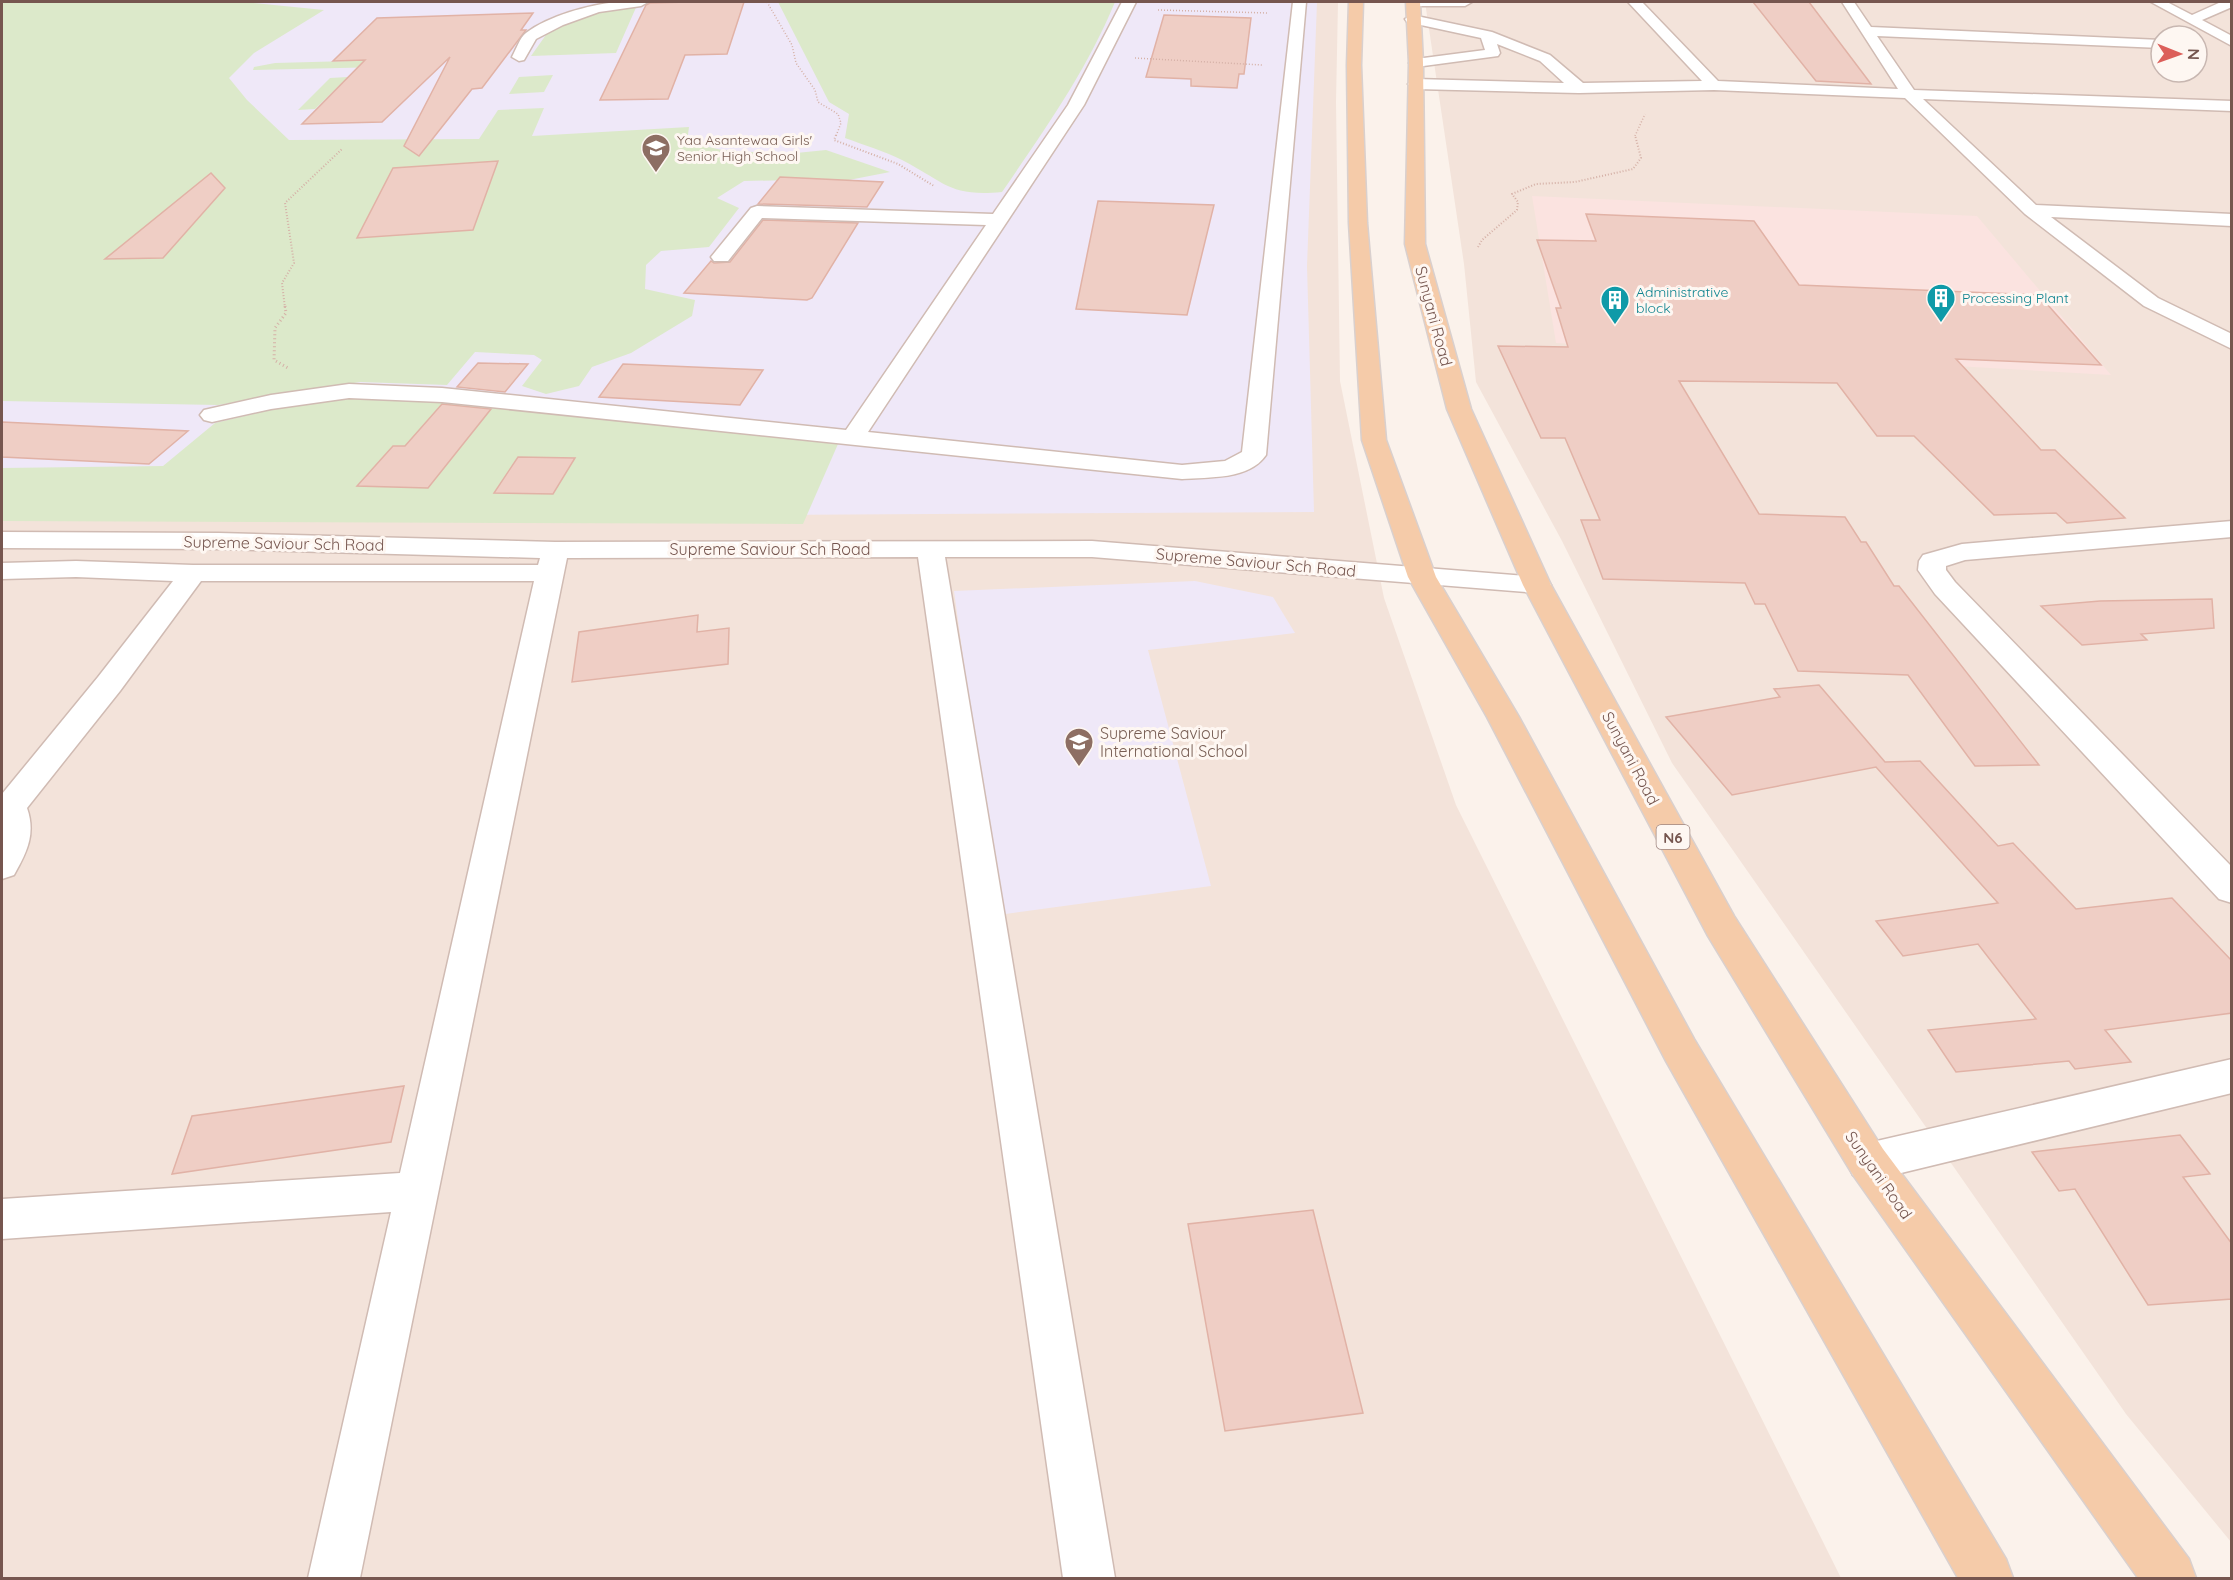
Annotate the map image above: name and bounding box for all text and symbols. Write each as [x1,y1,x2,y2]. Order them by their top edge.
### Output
north arrow [2149,24,2209,84]
text: N [2184,48,2204,60]
place label: Yaa Asantewaa Girls' Senior High School [677,131,813,165]
school or university icon: Yaa Asantewaa Girls' Senior High School [640,132,672,174]
street label: Sunyani Road [1411,264,1457,368]
building icon: Processing Plant [1925,282,1957,324]
place label: Administrative block [1636,283,1728,317]
building icon: Administrative block [1599,284,1631,326]
place label: Processing Plant [1962,289,2069,307]
street label: Supreme Saviour Sch Road [183,531,385,555]
street label: Supreme Saviour Sch Road [670,539,870,559]
street label: Supreme Saviour Sch Road [1155,543,1357,581]
street label: Sunyani Road [1598,708,1664,808]
place label: Supreme Saviour International School [1100,723,1248,761]
school or university icon: Supreme Saviour International School [1063,726,1095,768]
road number: N6 [1656,825,1690,849]
street label: Sunyani Road [1841,1127,1917,1223]

